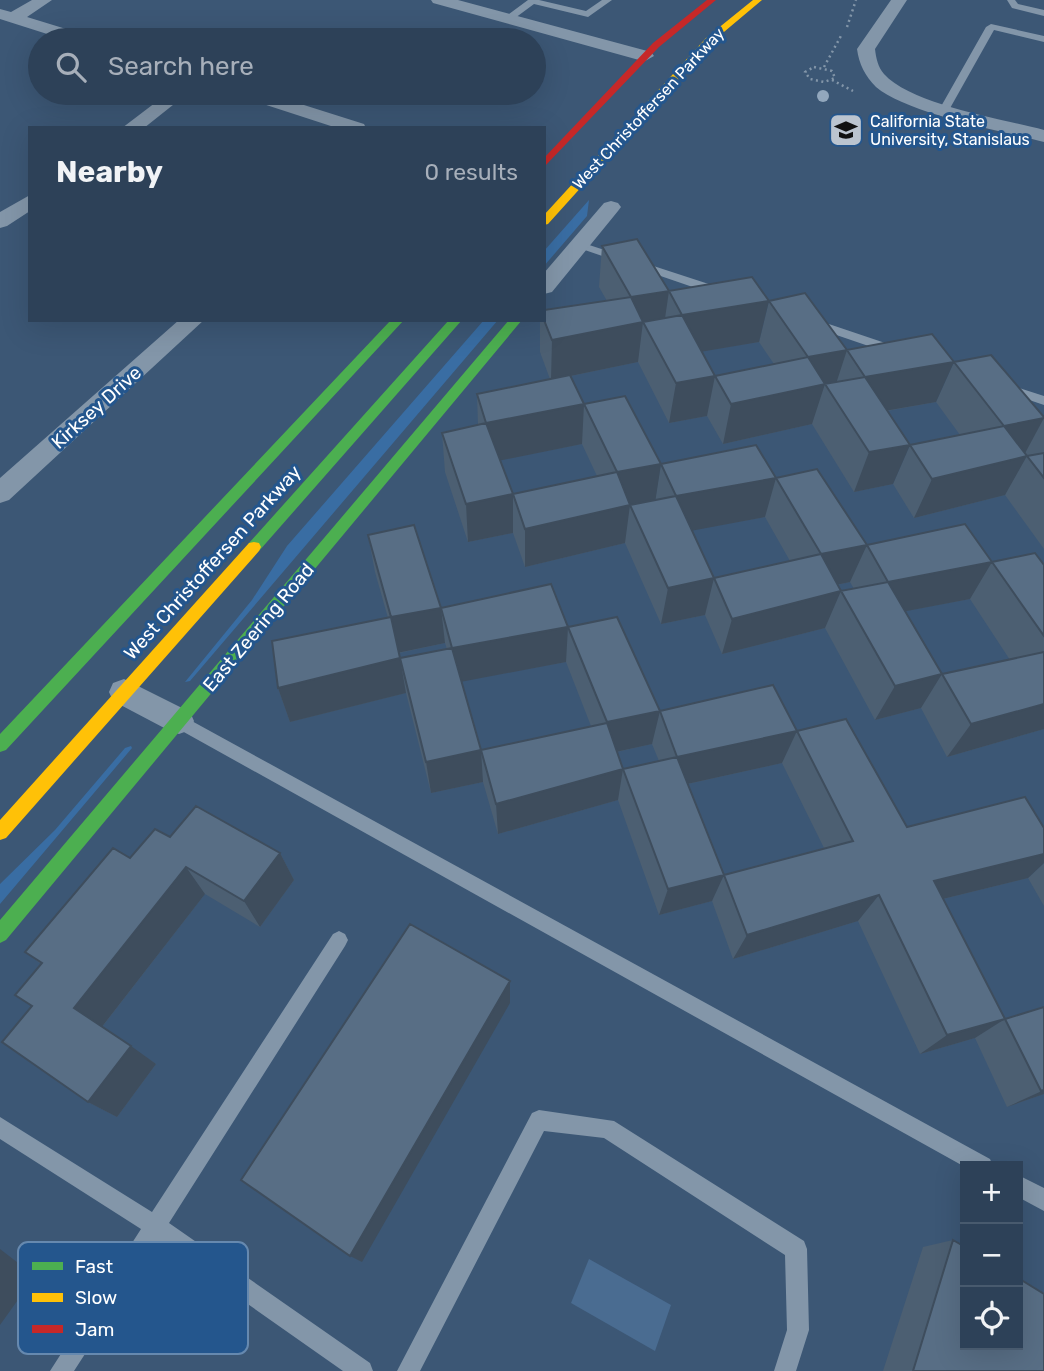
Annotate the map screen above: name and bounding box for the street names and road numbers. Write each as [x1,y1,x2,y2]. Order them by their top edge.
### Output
street label: West Christoffersen Parkway [569,24,728,193]
street label: Kirksey Drive [47,361,146,454]
street label: West Christoffersen Parkway [119,460,306,664]
street label: East Zeering Road [198,558,319,696]

